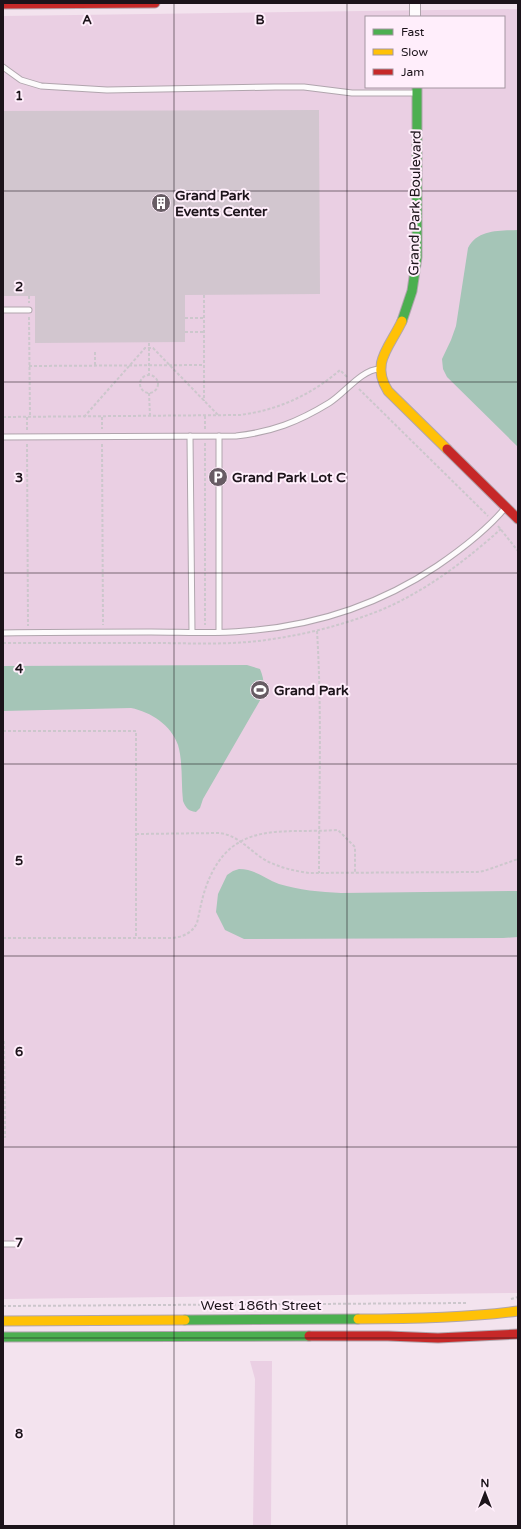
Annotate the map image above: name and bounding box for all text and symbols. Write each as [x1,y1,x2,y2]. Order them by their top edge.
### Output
text: A [82,12,92,28]
text: B [255,12,265,28]
legend [365,16,505,88]
text: Fast [401,25,425,39]
text: Slow [401,45,428,59]
text: Jam [401,65,424,79]
text: 1 [15,88,23,104]
street label: Grand Park Boulevard [405,130,425,276]
place label: Grand Park Events Center [175,187,268,220]
building icon: Grand Park Events Center [150,192,172,214]
text: 2 [15,279,23,295]
parking icon: Grand Park Lot C [207,466,229,488]
place label: Grand Park Lot C [232,469,346,486]
text: 3 [15,470,23,486]
text: 4 [15,661,24,677]
sports icon: Grand Park [249,679,271,701]
place label: Grand Park [274,682,349,699]
text: 5 [15,853,23,869]
text: 6 [15,1044,23,1060]
text: 7 [15,1235,23,1251]
street label: West 186th Street [200,1297,322,1314]
text: 8 [15,1426,23,1442]
north arrow [465,1473,505,1513]
text: N [481,1477,489,1490]

